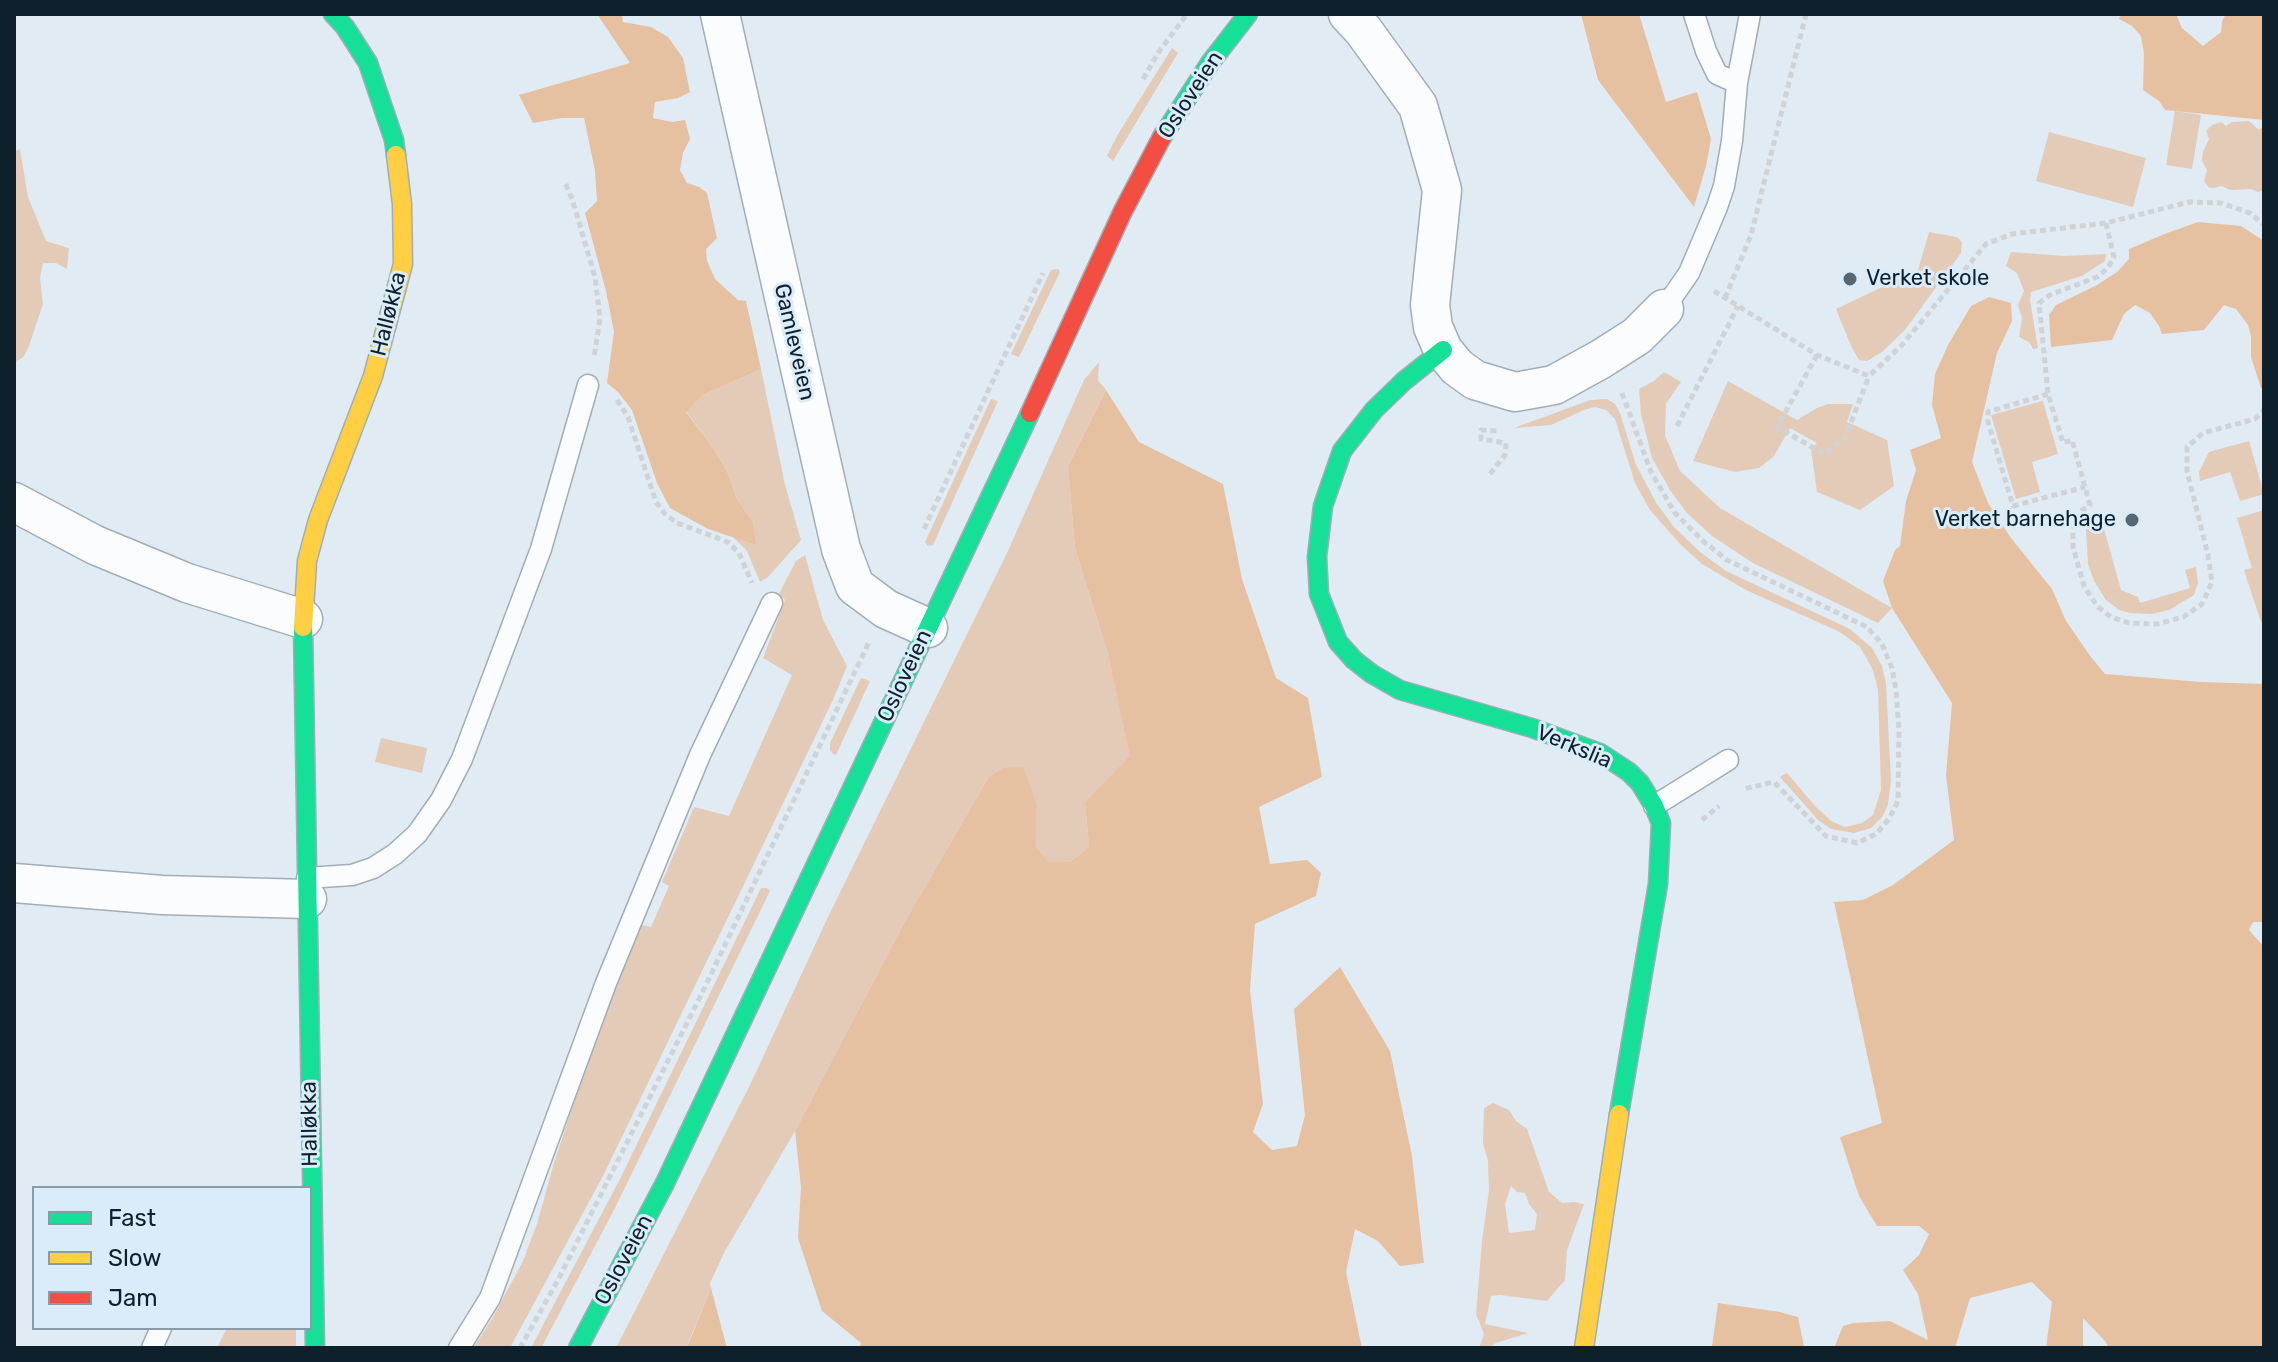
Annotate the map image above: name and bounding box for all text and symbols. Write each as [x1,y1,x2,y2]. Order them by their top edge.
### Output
street label: Osloveien [1153,46,1229,144]
place label: Verket skole [1866,266,1989,292]
street label: Halløkka [366,269,412,359]
marker: Verket skole [1841,270,1859,288]
street label: Gamleveien [768,281,820,403]
place label: Verket barnehage [1935,507,2116,533]
marker: Verket barnehage [2123,511,2141,529]
street label: Osloveien [872,626,938,726]
street label: Verkslia [1532,719,1616,775]
street label: Halløkka [296,1081,324,1167]
legend [32,1186,312,1330]
text: Fast [108,1204,156,1232]
street label: Osloveien [589,1210,659,1310]
text: Slow [108,1244,161,1272]
text: Jam [108,1284,158,1312]

